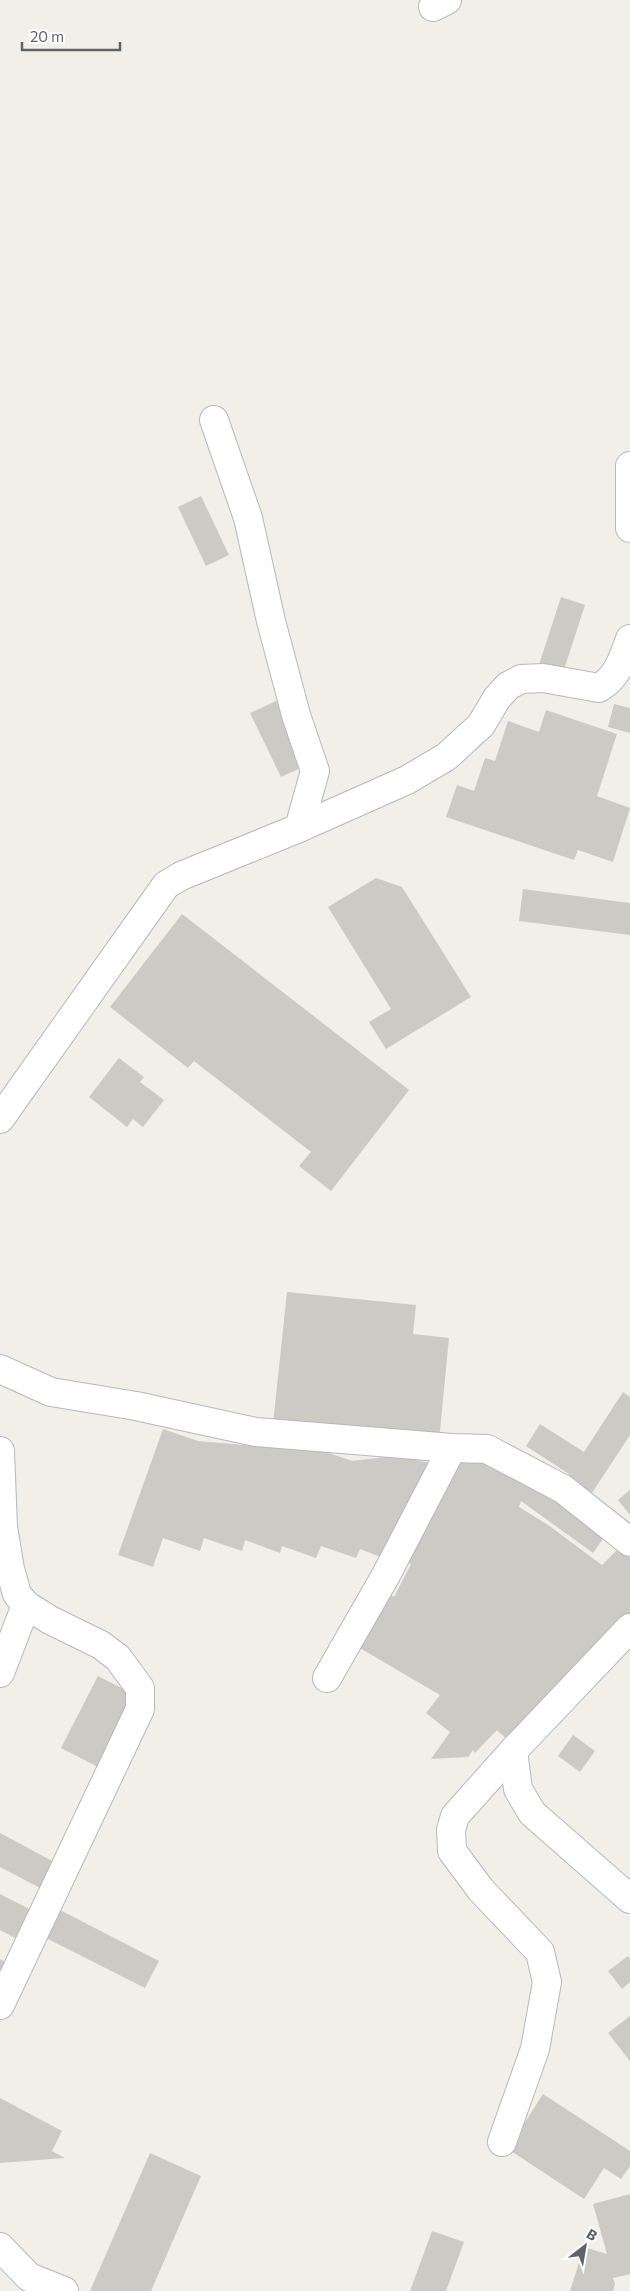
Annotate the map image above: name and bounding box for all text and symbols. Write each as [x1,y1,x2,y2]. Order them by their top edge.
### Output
scale bar [22,20,120,52]
text: 20 m [30,27,64,45]
north arrow [560,2221,610,2271]
text: B [584,2225,600,2244]

